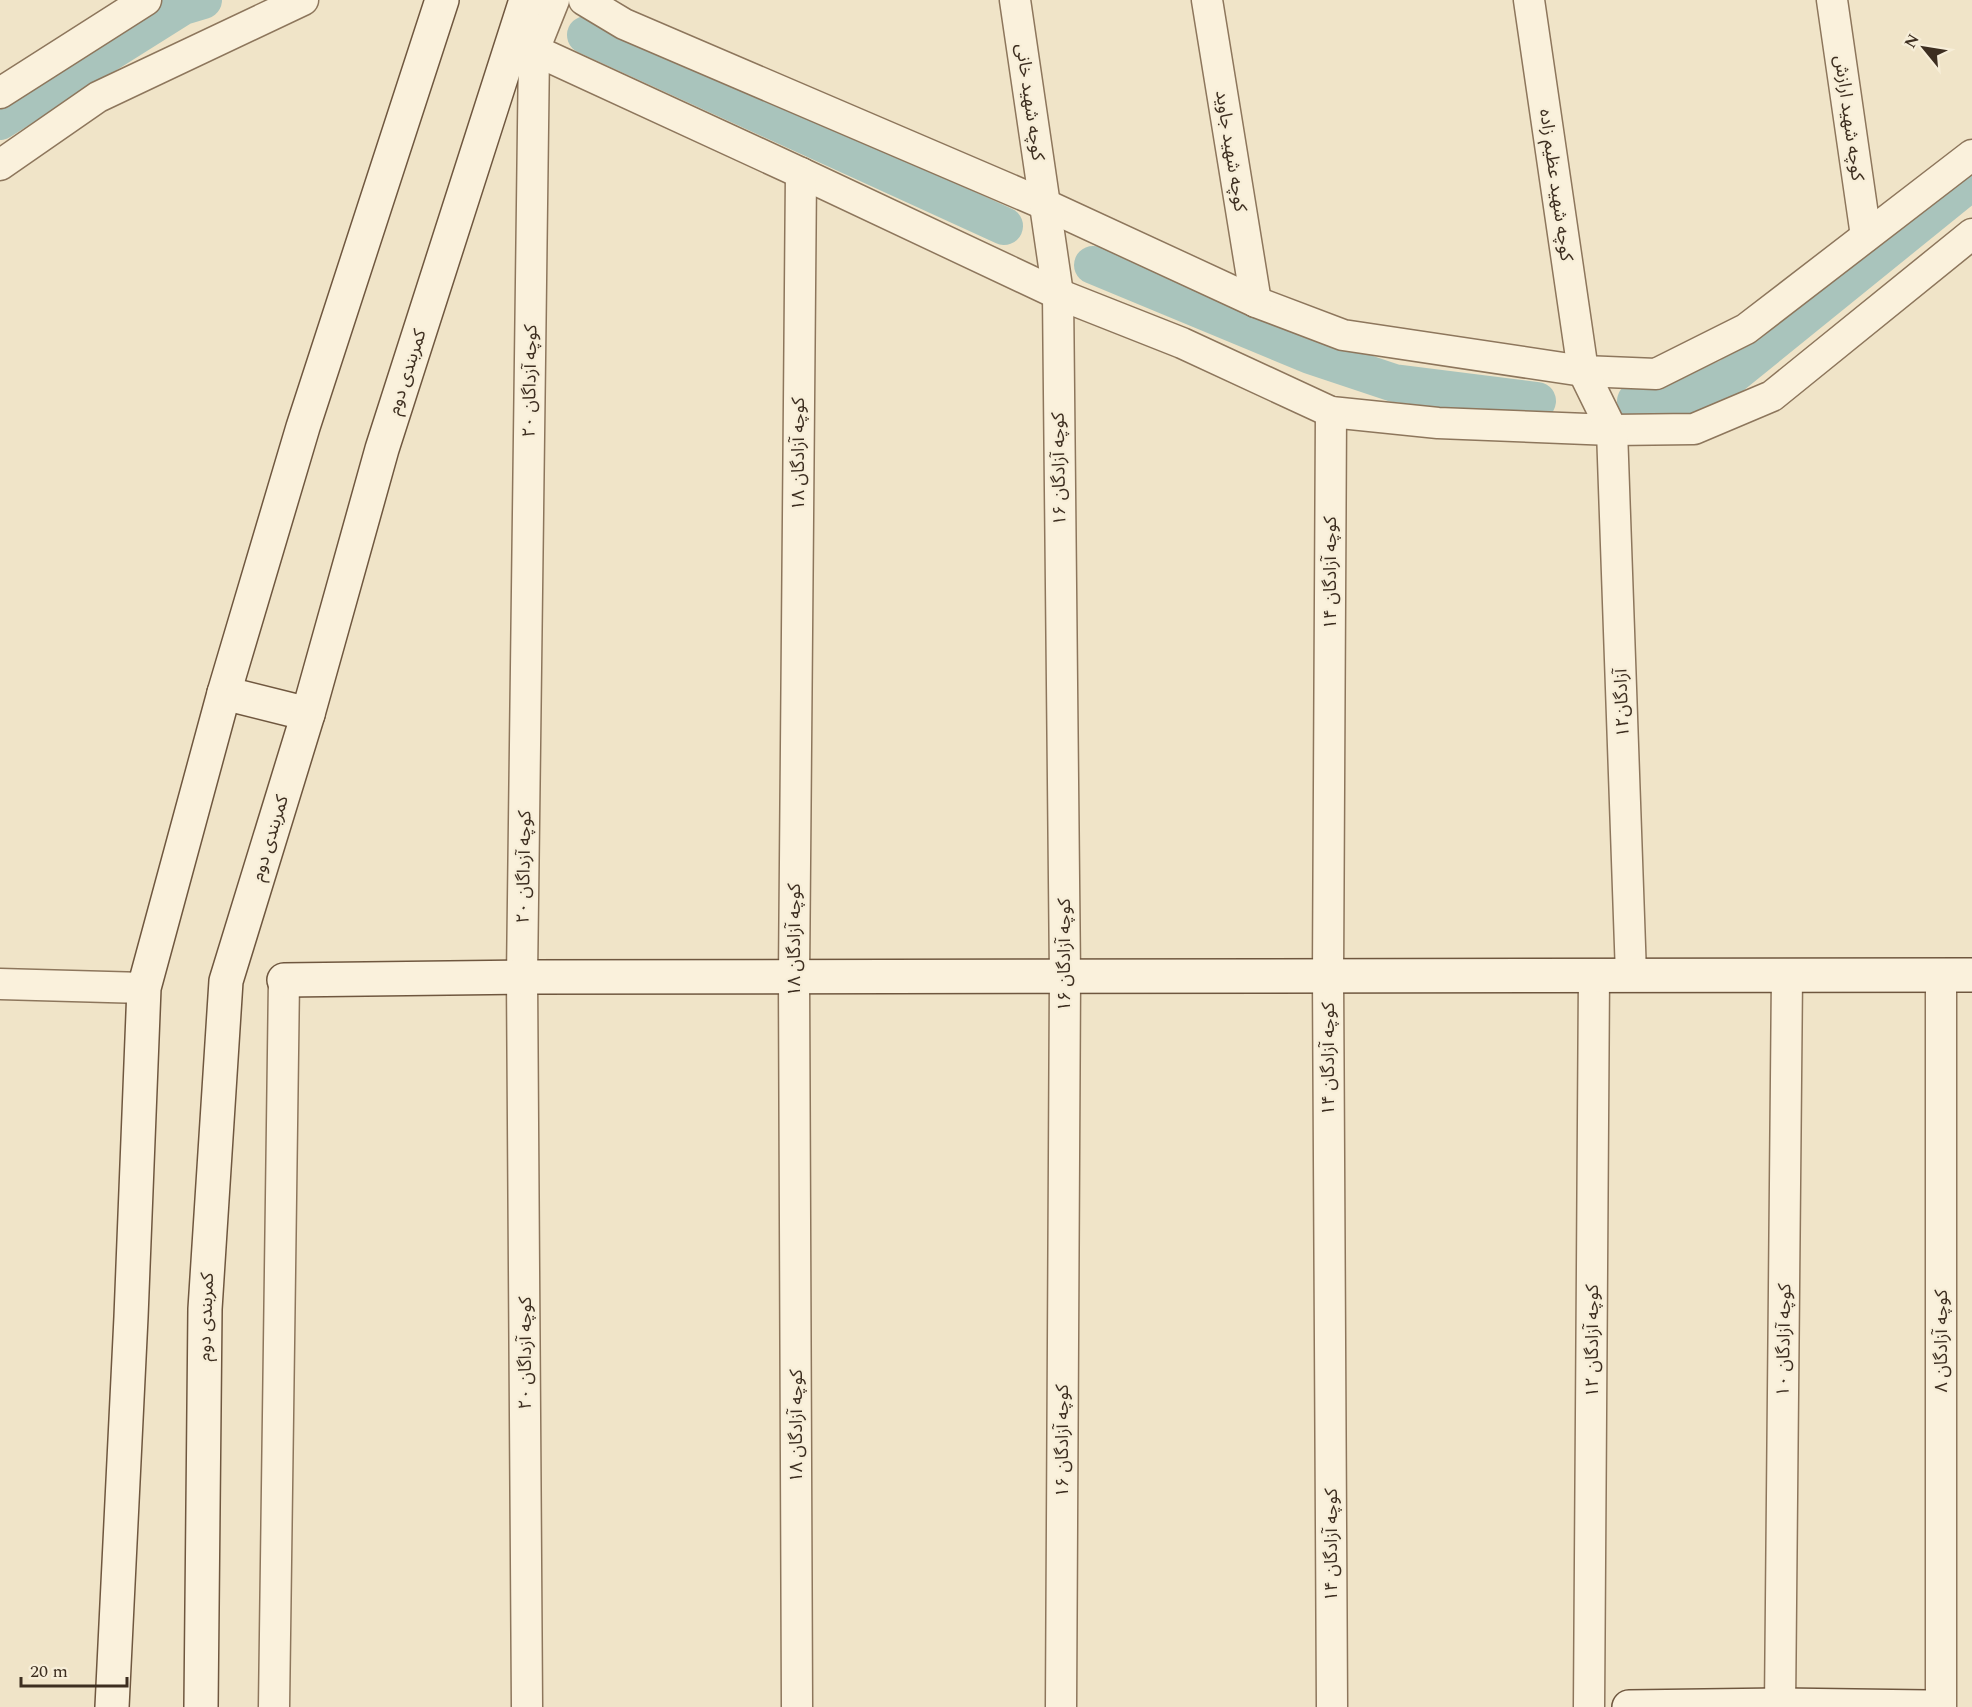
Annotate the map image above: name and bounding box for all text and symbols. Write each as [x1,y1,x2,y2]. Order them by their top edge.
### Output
north arrow [1894,18,1954,78]
text: N [1898,29,1926,53]
street label: کوچه شهید خانی [1008,42,1052,163]
street label: کوچه شهید ارازش [1827,54,1871,183]
street label: کوچه شهید جاوید [1208,88,1254,214]
street label: کوچه شهید عظیم زاده [1532,107,1580,263]
street label: کوچه آزداگان ۲۰ [516,324,544,438]
street label: کمربندی دوم [380,325,434,418]
street label: کوچه آزادگان ۱۸ [785,397,812,511]
street label: کوچه آزادگان ۱۶ [1045,412,1073,526]
street label: کوچه آزادگان ۱۴ [1317,516,1344,630]
street label: ۱۲آزادگان [1607,667,1637,738]
street label: کمربندی دوم [244,791,296,884]
street label: کوچه آزداگان ۲۰ [510,810,538,924]
street label: کوچه آزادگان ۱۸ [781,883,808,997]
street label: کوچه آزادگان ۱۶ [1051,898,1078,1012]
street label: کوچه آزادگان ۱۴ [1315,1002,1342,1116]
street label: کمربندی دوم [191,1272,221,1362]
street label: کوچه آزادگان ۱۰ [1770,1283,1798,1397]
street label: کوچه آزادگان ۱۲ [1579,1284,1606,1398]
street label: کوچه آزادگان ۸ [1928,1289,1955,1392]
street label: کوچه آزداگان ۲۰ [512,1296,539,1410]
street label: کوچه آزادگان ۱۸ [783,1369,810,1483]
street label: کوچه آزادگان ۱۶ [1049,1384,1076,1498]
street label: کوچه آزادگان ۱۴ [1318,1488,1345,1602]
scale bar [21,1650,128,1688]
text: 20 m [30,1658,68,1685]

